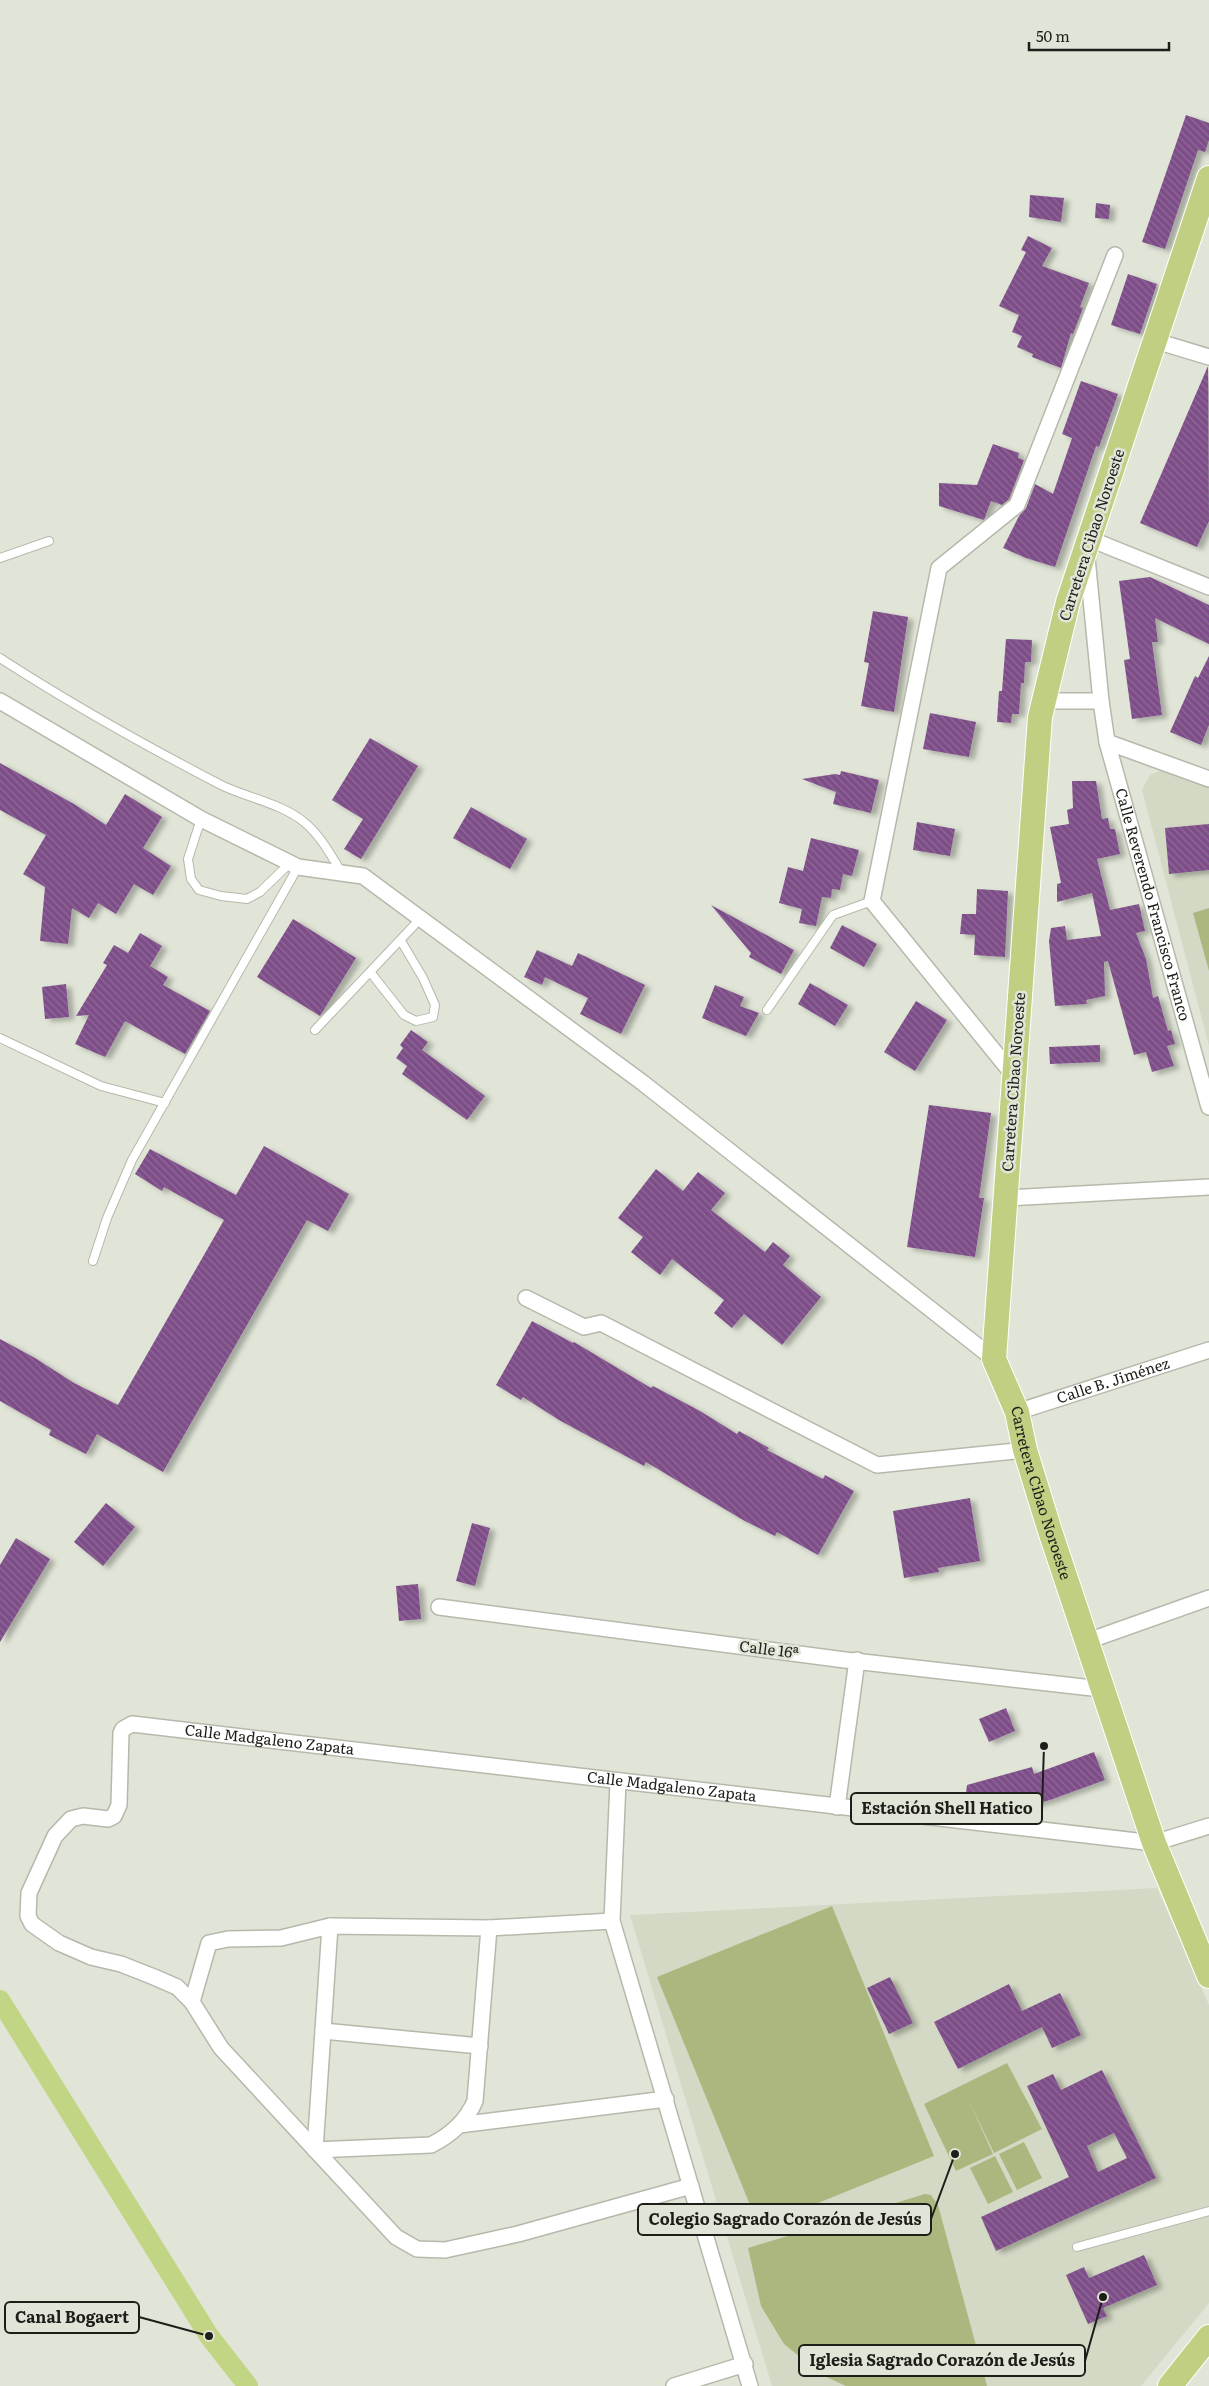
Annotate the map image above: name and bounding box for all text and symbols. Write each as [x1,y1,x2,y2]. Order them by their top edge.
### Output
scale bar [1029,20,1169,52]
text: 50 m [1036,24,1070,47]
street label: Carretera Cibao Noroeste [1052,445,1129,624]
street label: Calle Reverendo Francisco Franco [1110,785,1197,1024]
street label: Carretera Cibao Noroeste [995,991,1030,1172]
street label: Calle B. Jiménez [1053,1351,1172,1409]
street label: Carretera Cibao Noroeste [1006,1402,1078,1583]
street label: Calle 16ª [738,1633,801,1664]
street label: Calle Madgaleno Zapata [184,1717,356,1760]
street label: Calle Madgaleno Zapata [586,1764,759,1807]
callout: Estación Shell Hatico [851,1793,1042,1824]
text: Estación Shell Hatico [861,1795,1033,1819]
callout: Colegio Sagrado Corazón de Jesús [638,2204,931,2235]
text: Colegio Sagrado Corazón de Jesús [648,2206,922,2230]
callout: Canal Bogaert [5,2302,139,2333]
text: Canal Bogaert [15,2304,129,2328]
callout: Iglesia Sagrado Corazón de Jesús [799,2345,1085,2376]
text: Iglesia Sagrado Corazón de Jesús [809,2347,1075,2371]

